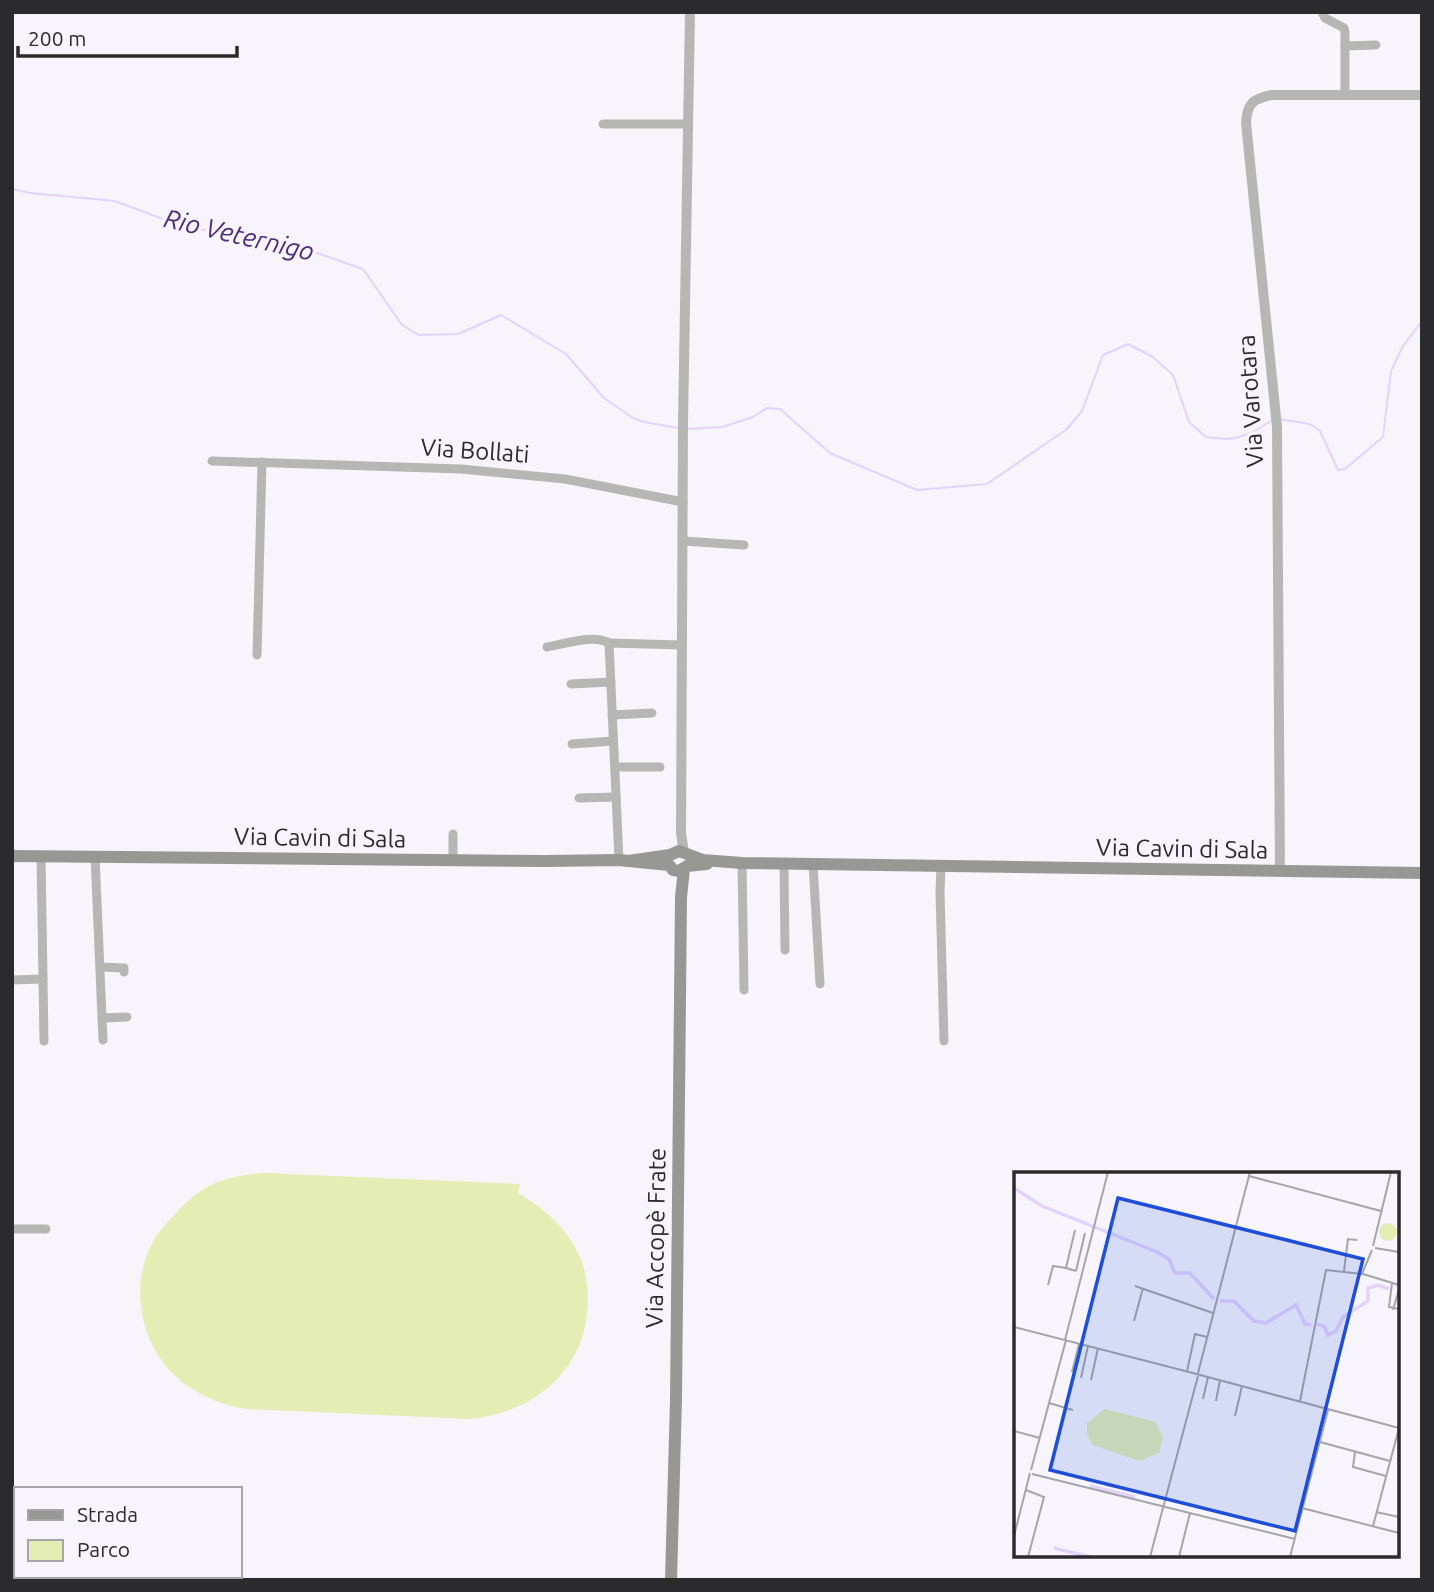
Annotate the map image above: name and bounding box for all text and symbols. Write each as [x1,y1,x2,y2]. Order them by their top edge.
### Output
scale bar [18,14,236,58]
text: 200 m [28,26,86,50]
water label: Rio Veternigo [161,203,317,266]
street label: Via Varotara [1232,334,1269,468]
street label: Via Bollati [420,433,530,468]
street label: Via Cavin di Sala [234,822,406,853]
street label: Via Cavin di Sala [1096,833,1268,864]
street label: Via Accopè Frate [640,1148,671,1328]
inset map [1014,1172,1399,1557]
legend [14,1487,242,1578]
text: Strada [77,1502,138,1526]
text: Parco [77,1537,130,1561]

